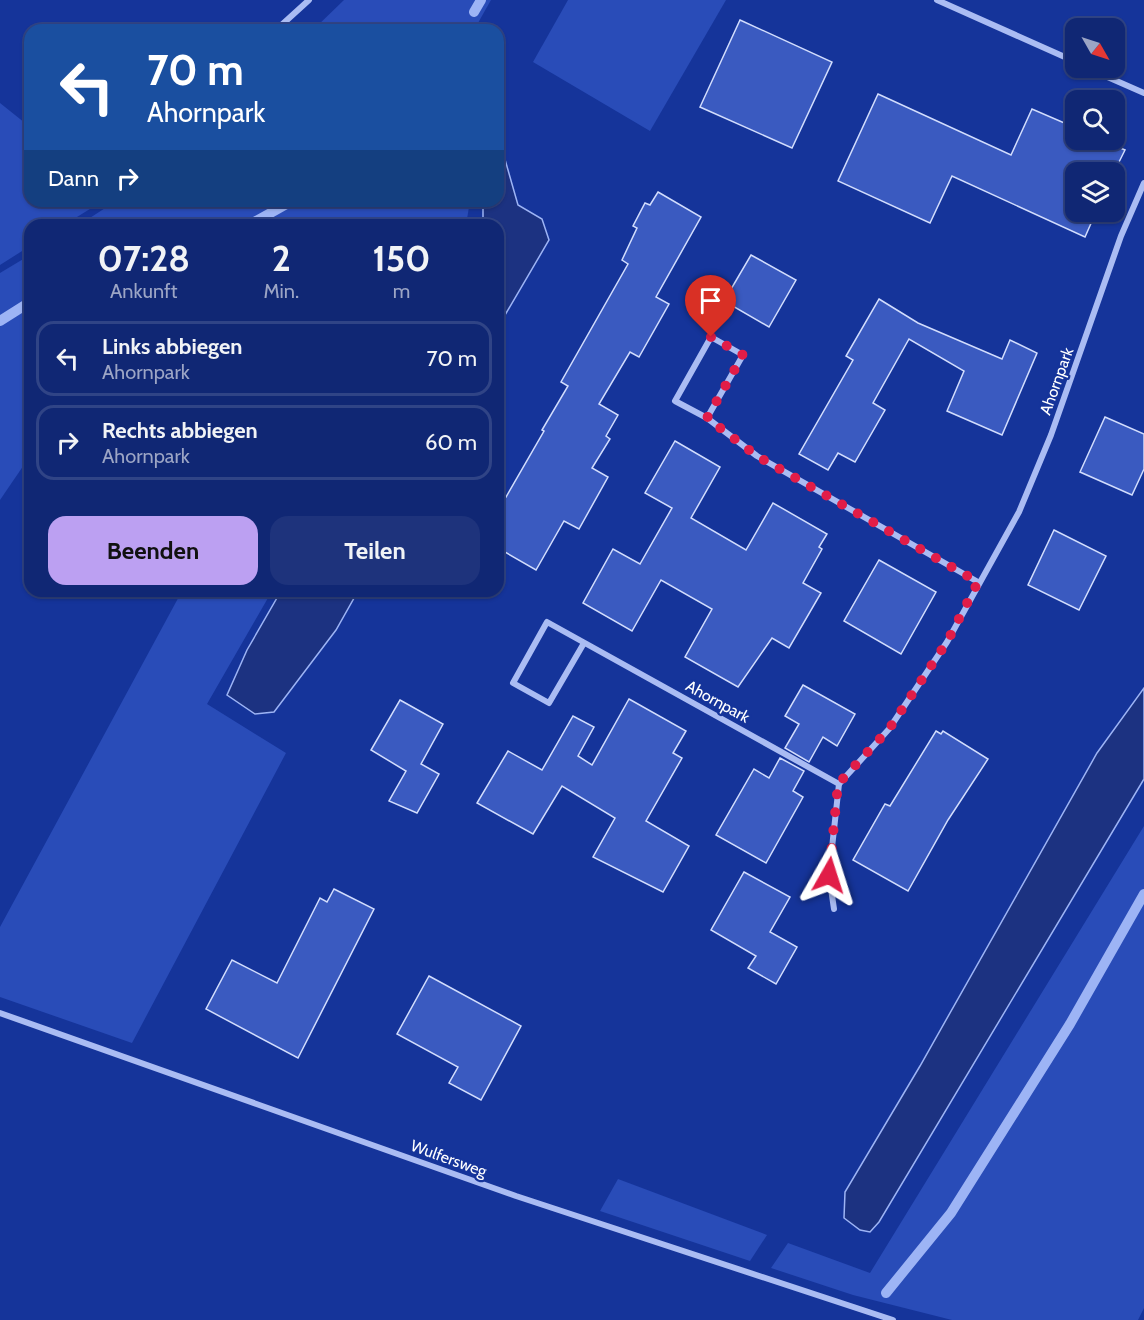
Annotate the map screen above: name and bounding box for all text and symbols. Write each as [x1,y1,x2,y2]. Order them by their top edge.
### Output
north arrow [1065,18,1125,78]
map controls [1065,18,1125,222]
text: 70 m [147,44,244,96]
icon: left [48,48,126,126]
button: search [1065,90,1125,150]
text: Ahornpark [147,96,265,129]
icon: right [111,162,144,195]
button: layers [1065,162,1125,222]
text: Dann [48,165,99,192]
text: 07:28 [97,236,190,280]
text: 2 [272,236,291,280]
text: 150 [373,236,431,280]
pin [685,275,736,337]
text: Ankunft [110,279,177,303]
text: Min. [263,279,299,303]
text: m [393,279,410,303]
icon: arrive [694,284,727,317]
text: Links abbiegen [102,333,242,360]
icon: left [51,342,84,375]
street label: Ahornpark [1036,344,1078,417]
text: 70 m [427,345,477,372]
text: Ahornpark [102,360,190,384]
text: Rechts abbiegen [102,417,258,444]
icon: right [51,426,84,459]
text: 60 m [425,429,477,456]
text: Ahornpark [102,444,190,468]
button: Beenden [48,516,258,585]
button: Teilen [270,516,480,585]
street label: Ahornpark [682,676,754,727]
position arrow [797,843,861,907]
street label: Wulfersweg [408,1136,490,1181]

